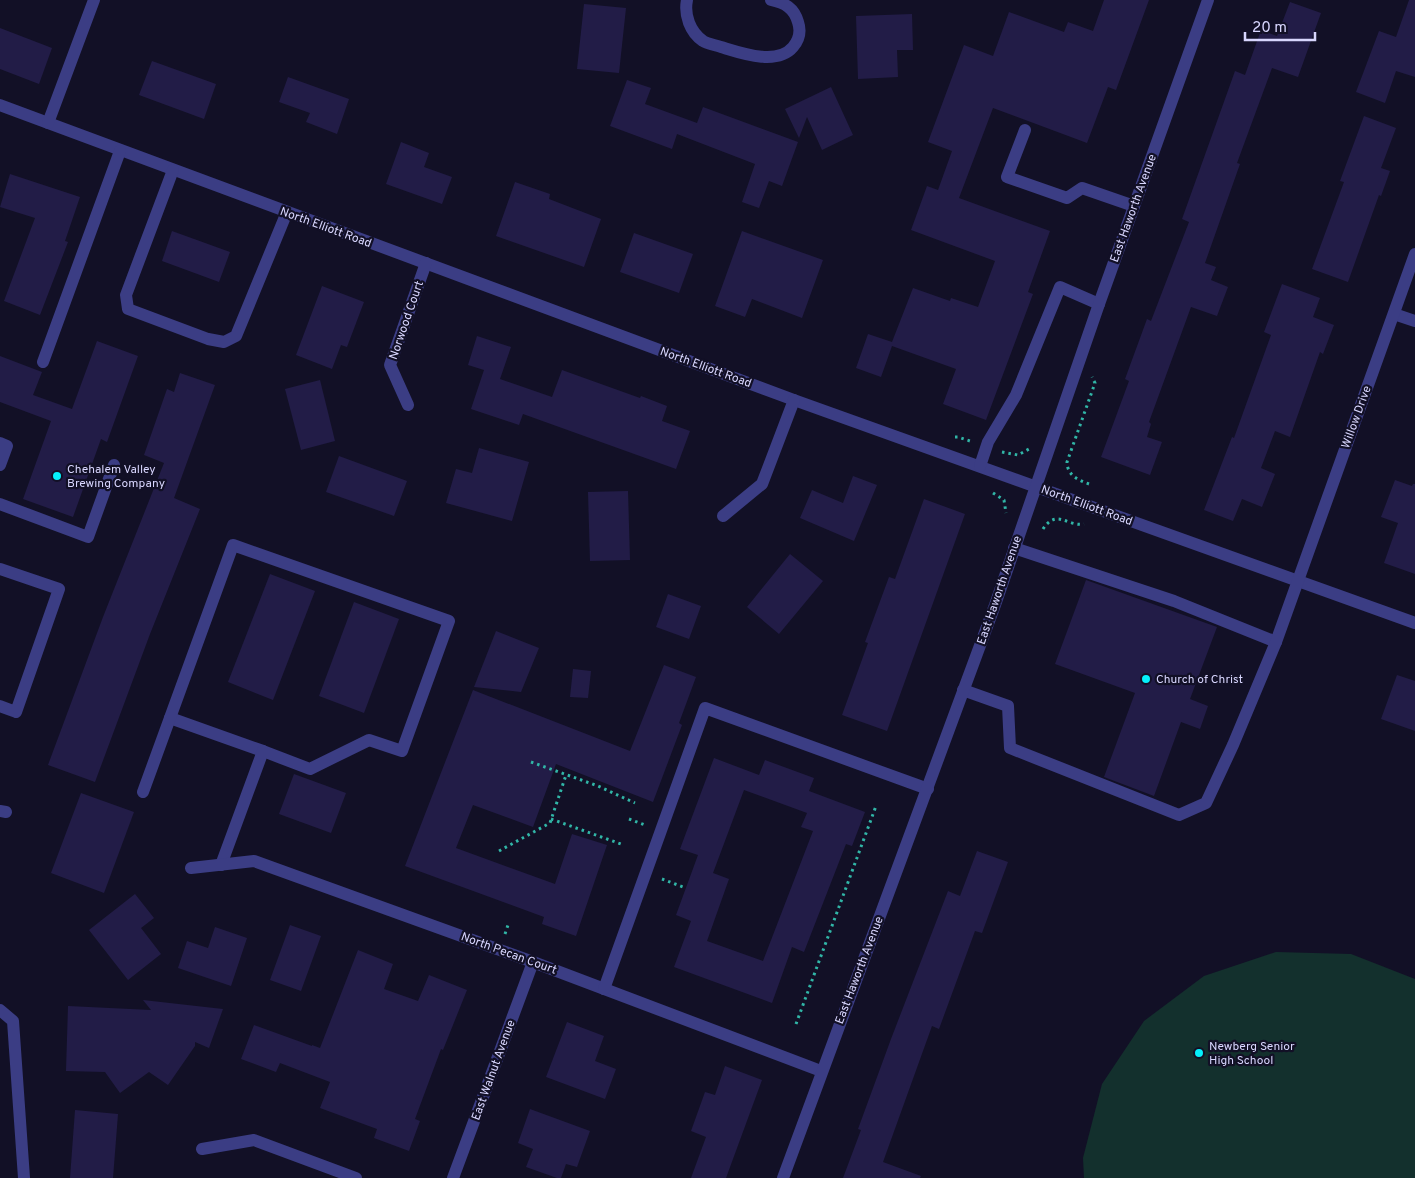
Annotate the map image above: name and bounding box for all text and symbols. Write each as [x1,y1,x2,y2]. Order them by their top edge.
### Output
scale bar [1245,10,1315,42]
text: 20 m [1252,19,1287,38]
street label: East Haworth Avenue [1107,152,1161,265]
street label: North Elliott Road [278,204,374,252]
street label: Norwood Court [386,279,428,362]
street label: North Elliott Road [658,344,754,392]
street label: Willow Drive [1338,384,1376,451]
place label: Chehalem Valley Brewing Company [67,462,165,492]
marker: Chehalem Valley Brewing Company [51,470,63,482]
street label: North Elliott Road [1039,482,1135,530]
street label: East Haworth Avenue [974,534,1026,647]
place label: Church of Christ [1156,672,1243,688]
marker: Church of Christ [1140,673,1152,685]
street label: East Haworth Avenue [832,914,888,1026]
street label: North Pecan Court [459,929,559,979]
street label: East Walnut Avenue [468,1018,520,1123]
place label: Newberg Senior High School [1209,1039,1295,1069]
marker: Newberg Senior High School [1193,1047,1205,1059]

